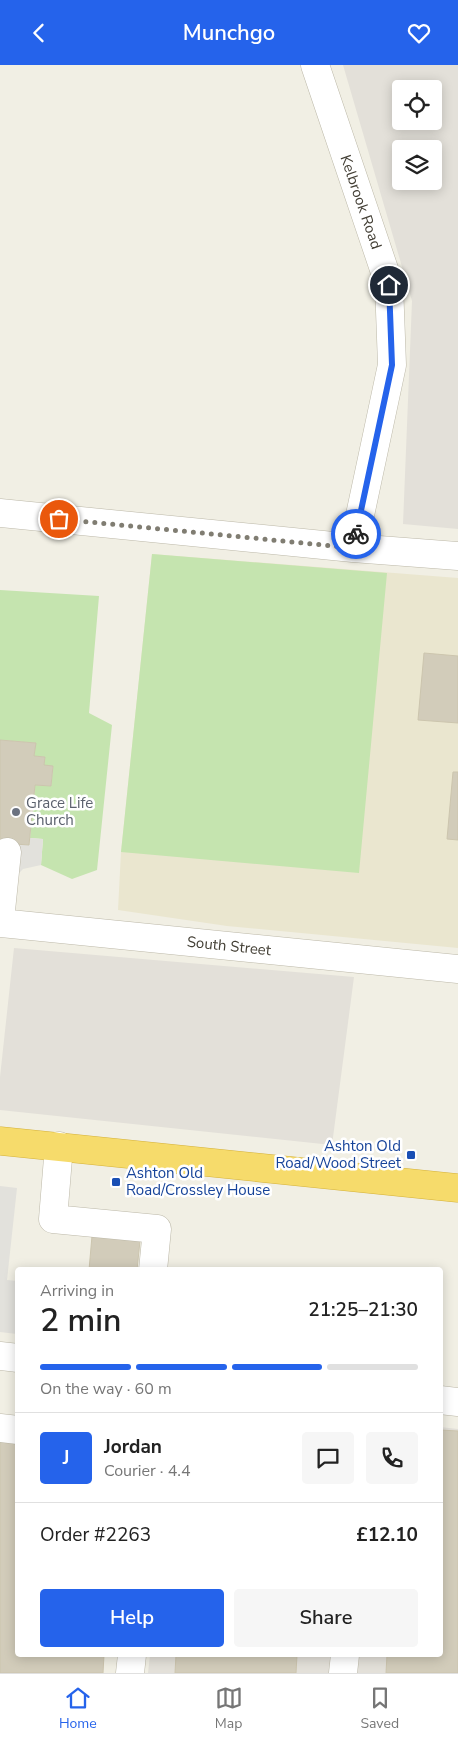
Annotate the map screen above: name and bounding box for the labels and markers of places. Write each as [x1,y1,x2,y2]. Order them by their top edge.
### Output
pin [368,264,410,306]
pin [38,498,80,540]
place label: Grace Life Church [26,793,93,830]
marker: Grace Life Church [10,806,22,818]
place label: Ashton Old Road/Wood Street [275,1136,402,1173]
marker: Ashton Old Road/Wood Street [405,1149,417,1161]
place label: Ashton Old Road/Crossley House [126,1163,270,1200]
marker: Ashton Old Road/Crossley House [110,1176,122,1188]

